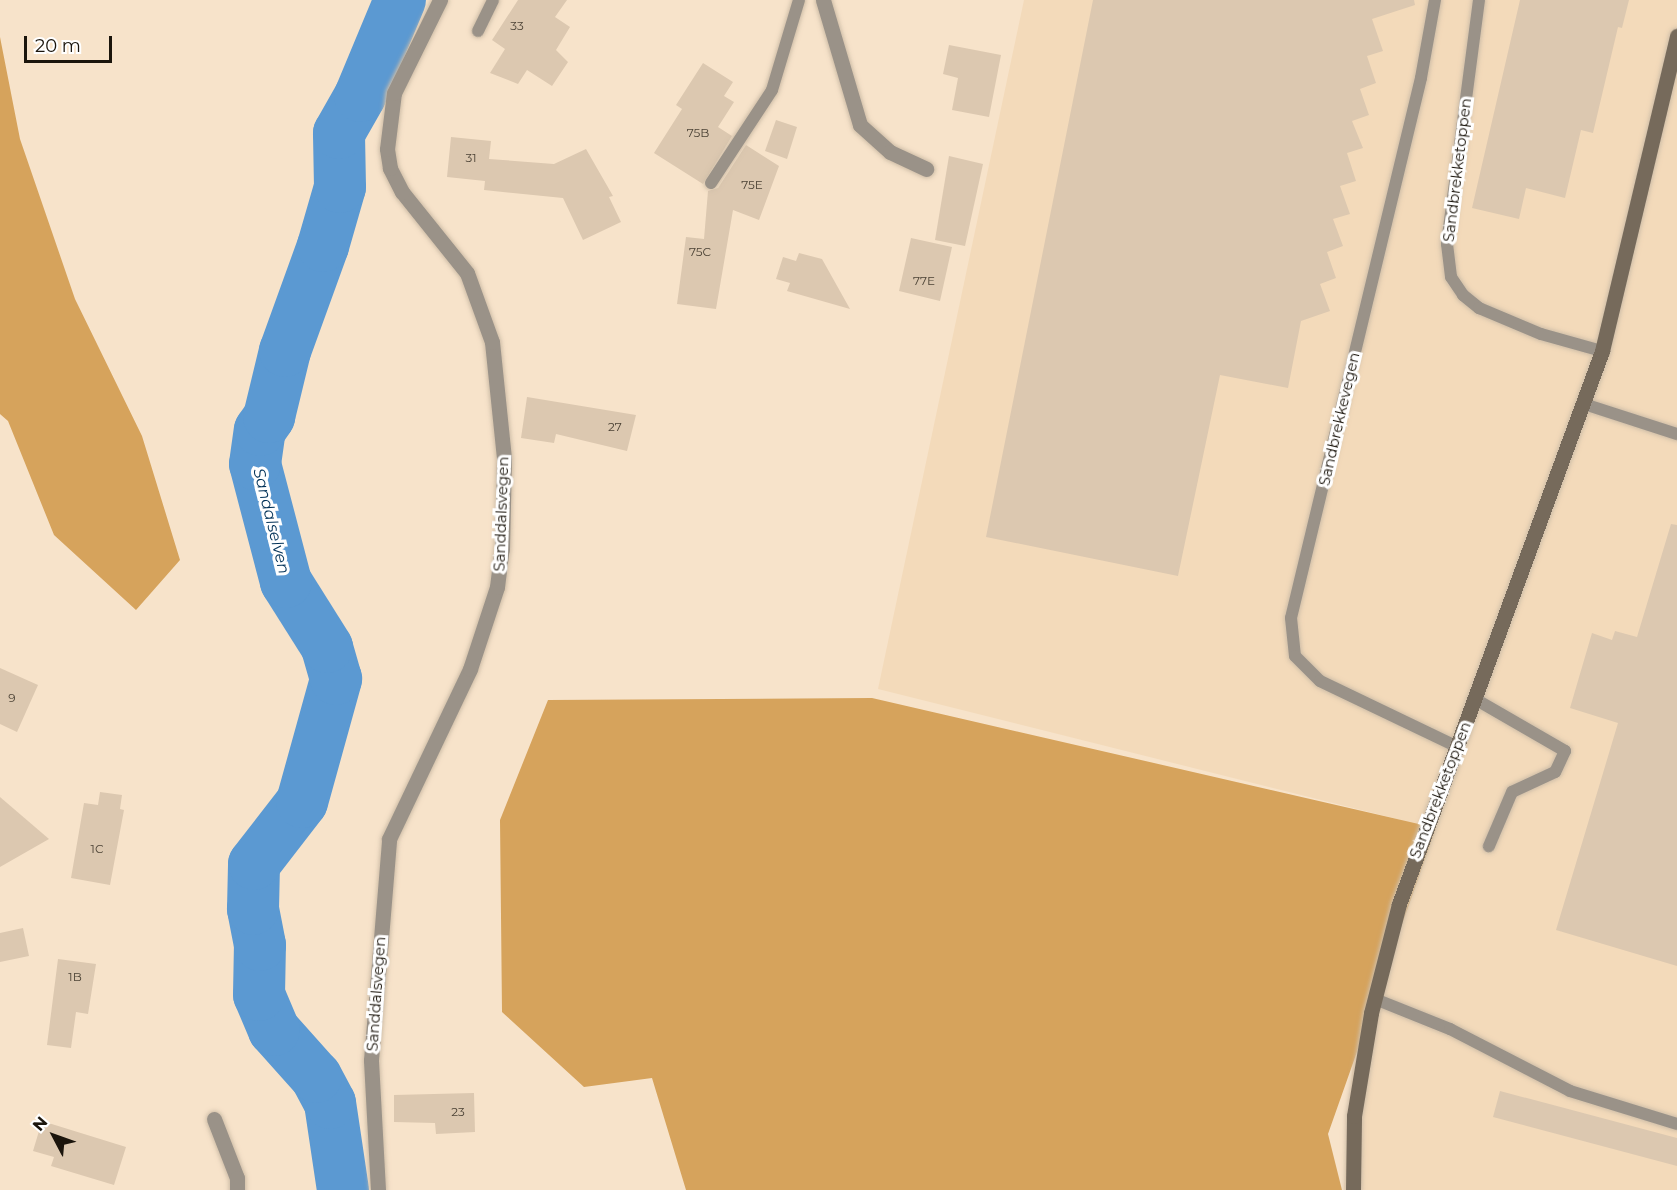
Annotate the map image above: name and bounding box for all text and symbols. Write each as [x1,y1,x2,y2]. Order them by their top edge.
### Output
house number: 33 [510,19,524,33]
scale bar [27,24,116,62]
text: 20 m [35,35,81,57]
street label: Sandbrekketoppen [1439,97,1475,243]
house number: 75B [687,126,709,140]
house number: 31 [465,151,477,165]
house number: 75E [741,178,763,192]
house number: 75C [689,245,711,259]
house number: 77E [913,274,935,288]
street label: Sandbrekkevegen [1315,351,1363,487]
house number: 27 [608,420,622,434]
street label: Sanddalsvegen [490,456,512,572]
water label: Sandalselven [249,466,293,576]
house number: 9 [8,691,16,705]
street label: Sandbrekketoppen [1406,719,1474,861]
house number: 1C [91,842,103,856]
street label: Sanddalsvegen [363,936,389,1052]
house number: 1B [68,970,82,984]
house number: 23 [451,1105,465,1119]
north arrow [24,1106,84,1166]
text: N [29,1113,51,1135]

